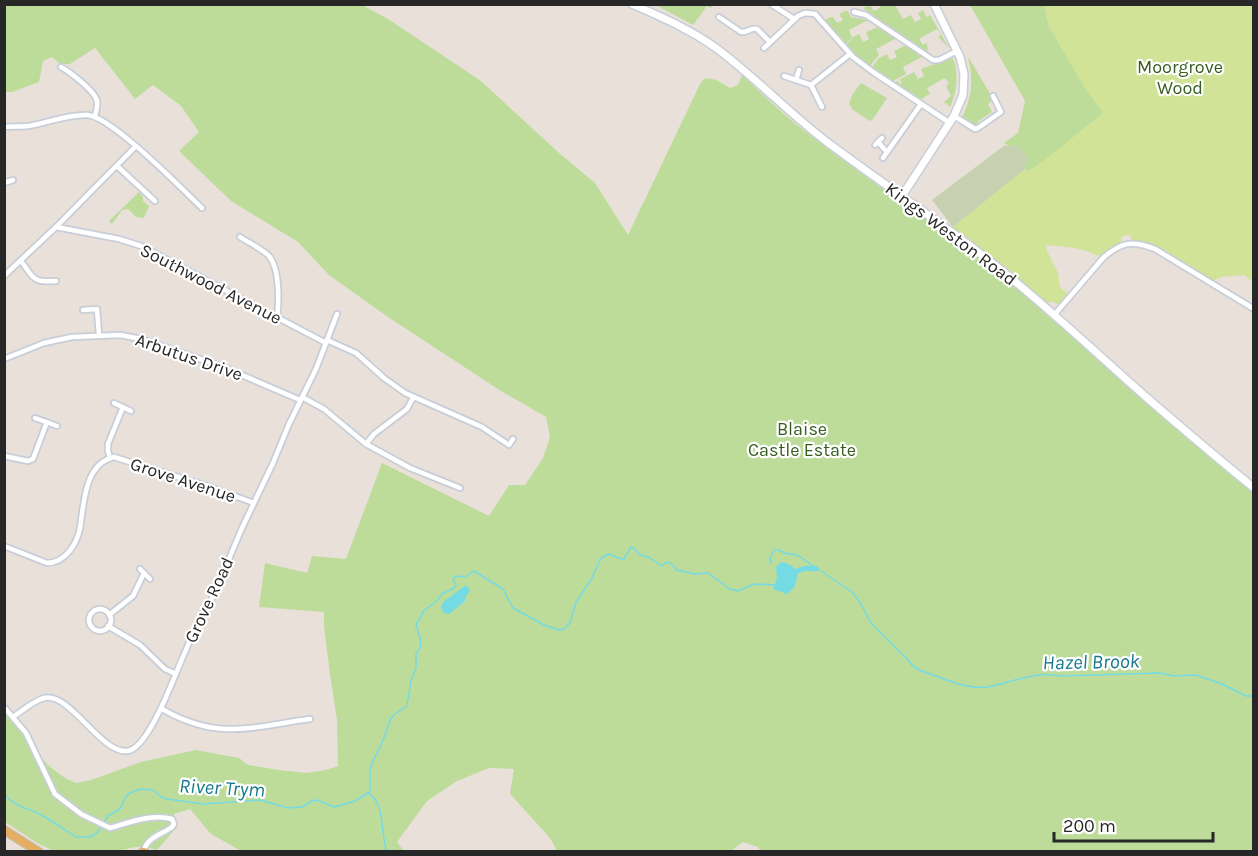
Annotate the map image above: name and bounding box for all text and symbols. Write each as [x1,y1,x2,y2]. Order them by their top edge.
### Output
park label: Moorgrove Wood [1137,56,1223,99]
street label: Kings Weston Road [881,178,1021,290]
street label: Southwood Avenue [136,239,286,329]
street label: Arbutus Drive [133,328,245,386]
park label: Blaise Castle Estate [748,418,856,461]
street label: Grove Avenue [127,453,239,507]
street label: Grove Road [180,554,238,646]
water label: Hazel Brook [1042,650,1141,674]
water label: River Trym [178,774,266,802]
scale bar [1054,805,1213,843]
text: 200 m [1063,815,1116,837]

